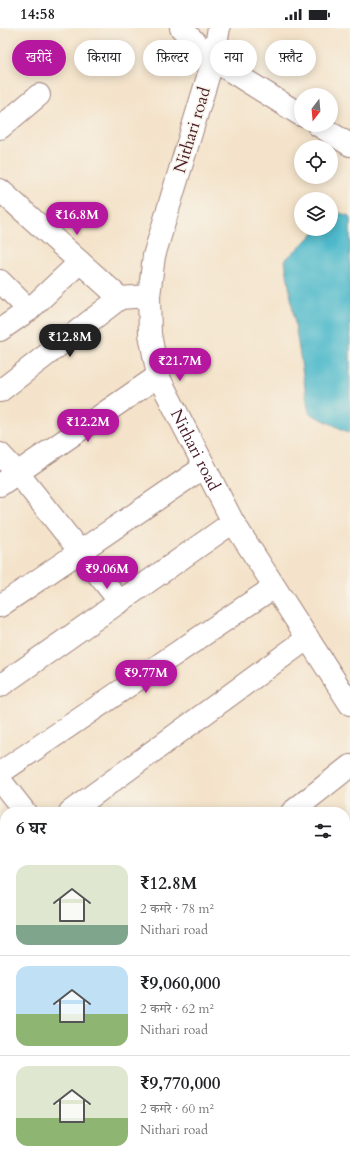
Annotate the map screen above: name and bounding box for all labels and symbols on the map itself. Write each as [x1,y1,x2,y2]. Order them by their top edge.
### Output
street label: Nithari road [168,84,216,176]
north arrow [294,88,338,132]
pin: ₹16.8M [44,202,110,236]
pin: ₹12.8M [37,324,103,358]
pin: ₹21.7M [147,348,213,382]
street label: Nithari road [165,405,226,494]
pin: ₹12.2M [55,409,121,443]
pin: ₹9.06M [74,556,140,590]
pin: ₹9.77M [113,660,179,694]

